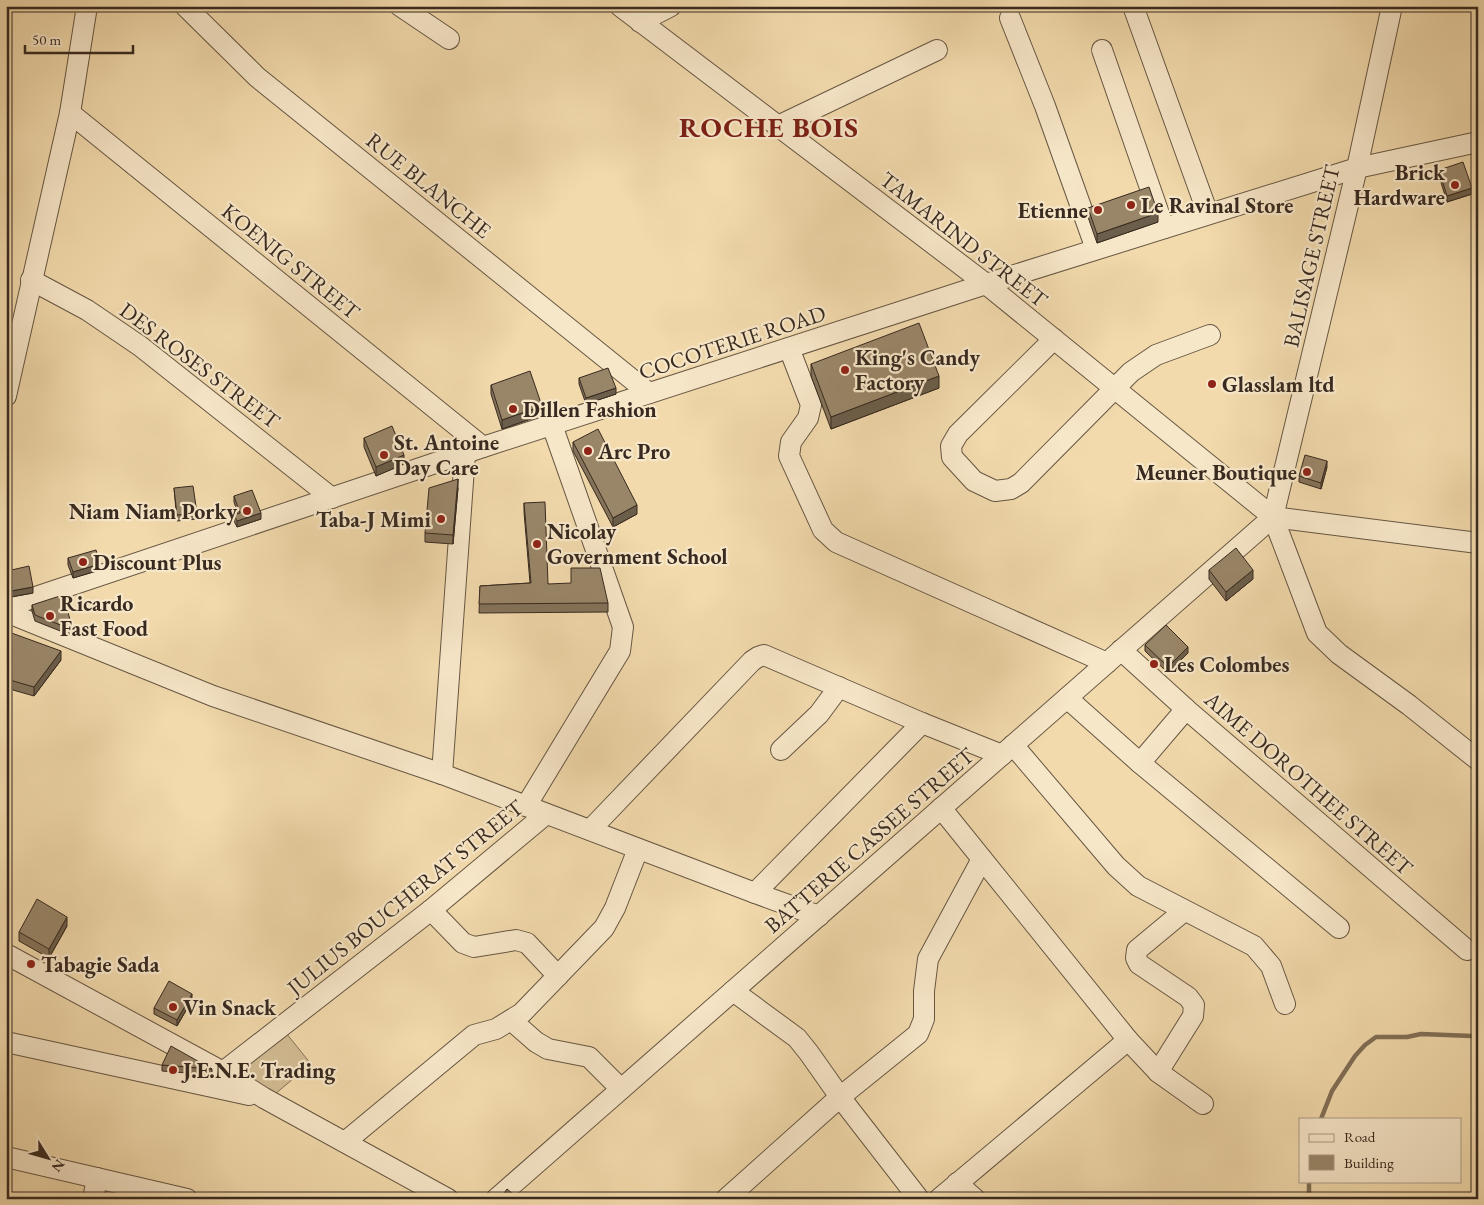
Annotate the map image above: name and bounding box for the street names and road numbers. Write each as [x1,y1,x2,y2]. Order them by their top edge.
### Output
street label: RUE BLANCHE [360,126,497,245]
street label: BALISAGE STREET [1276,162,1347,350]
street label: TAMARIND STREET [874,165,1054,314]
street label: KOENIG STREET [216,197,366,326]
street label: DES ROSES STREET [114,296,286,435]
street label: COCOTERIE ROAD [635,299,829,386]
street label: AIME DOROTHEE STREET [1198,684,1419,882]
street label: BATTERIE CASSEE STREET [758,741,980,939]
street label: JULIUS BOUCHERAT STREET [280,793,530,1003]

